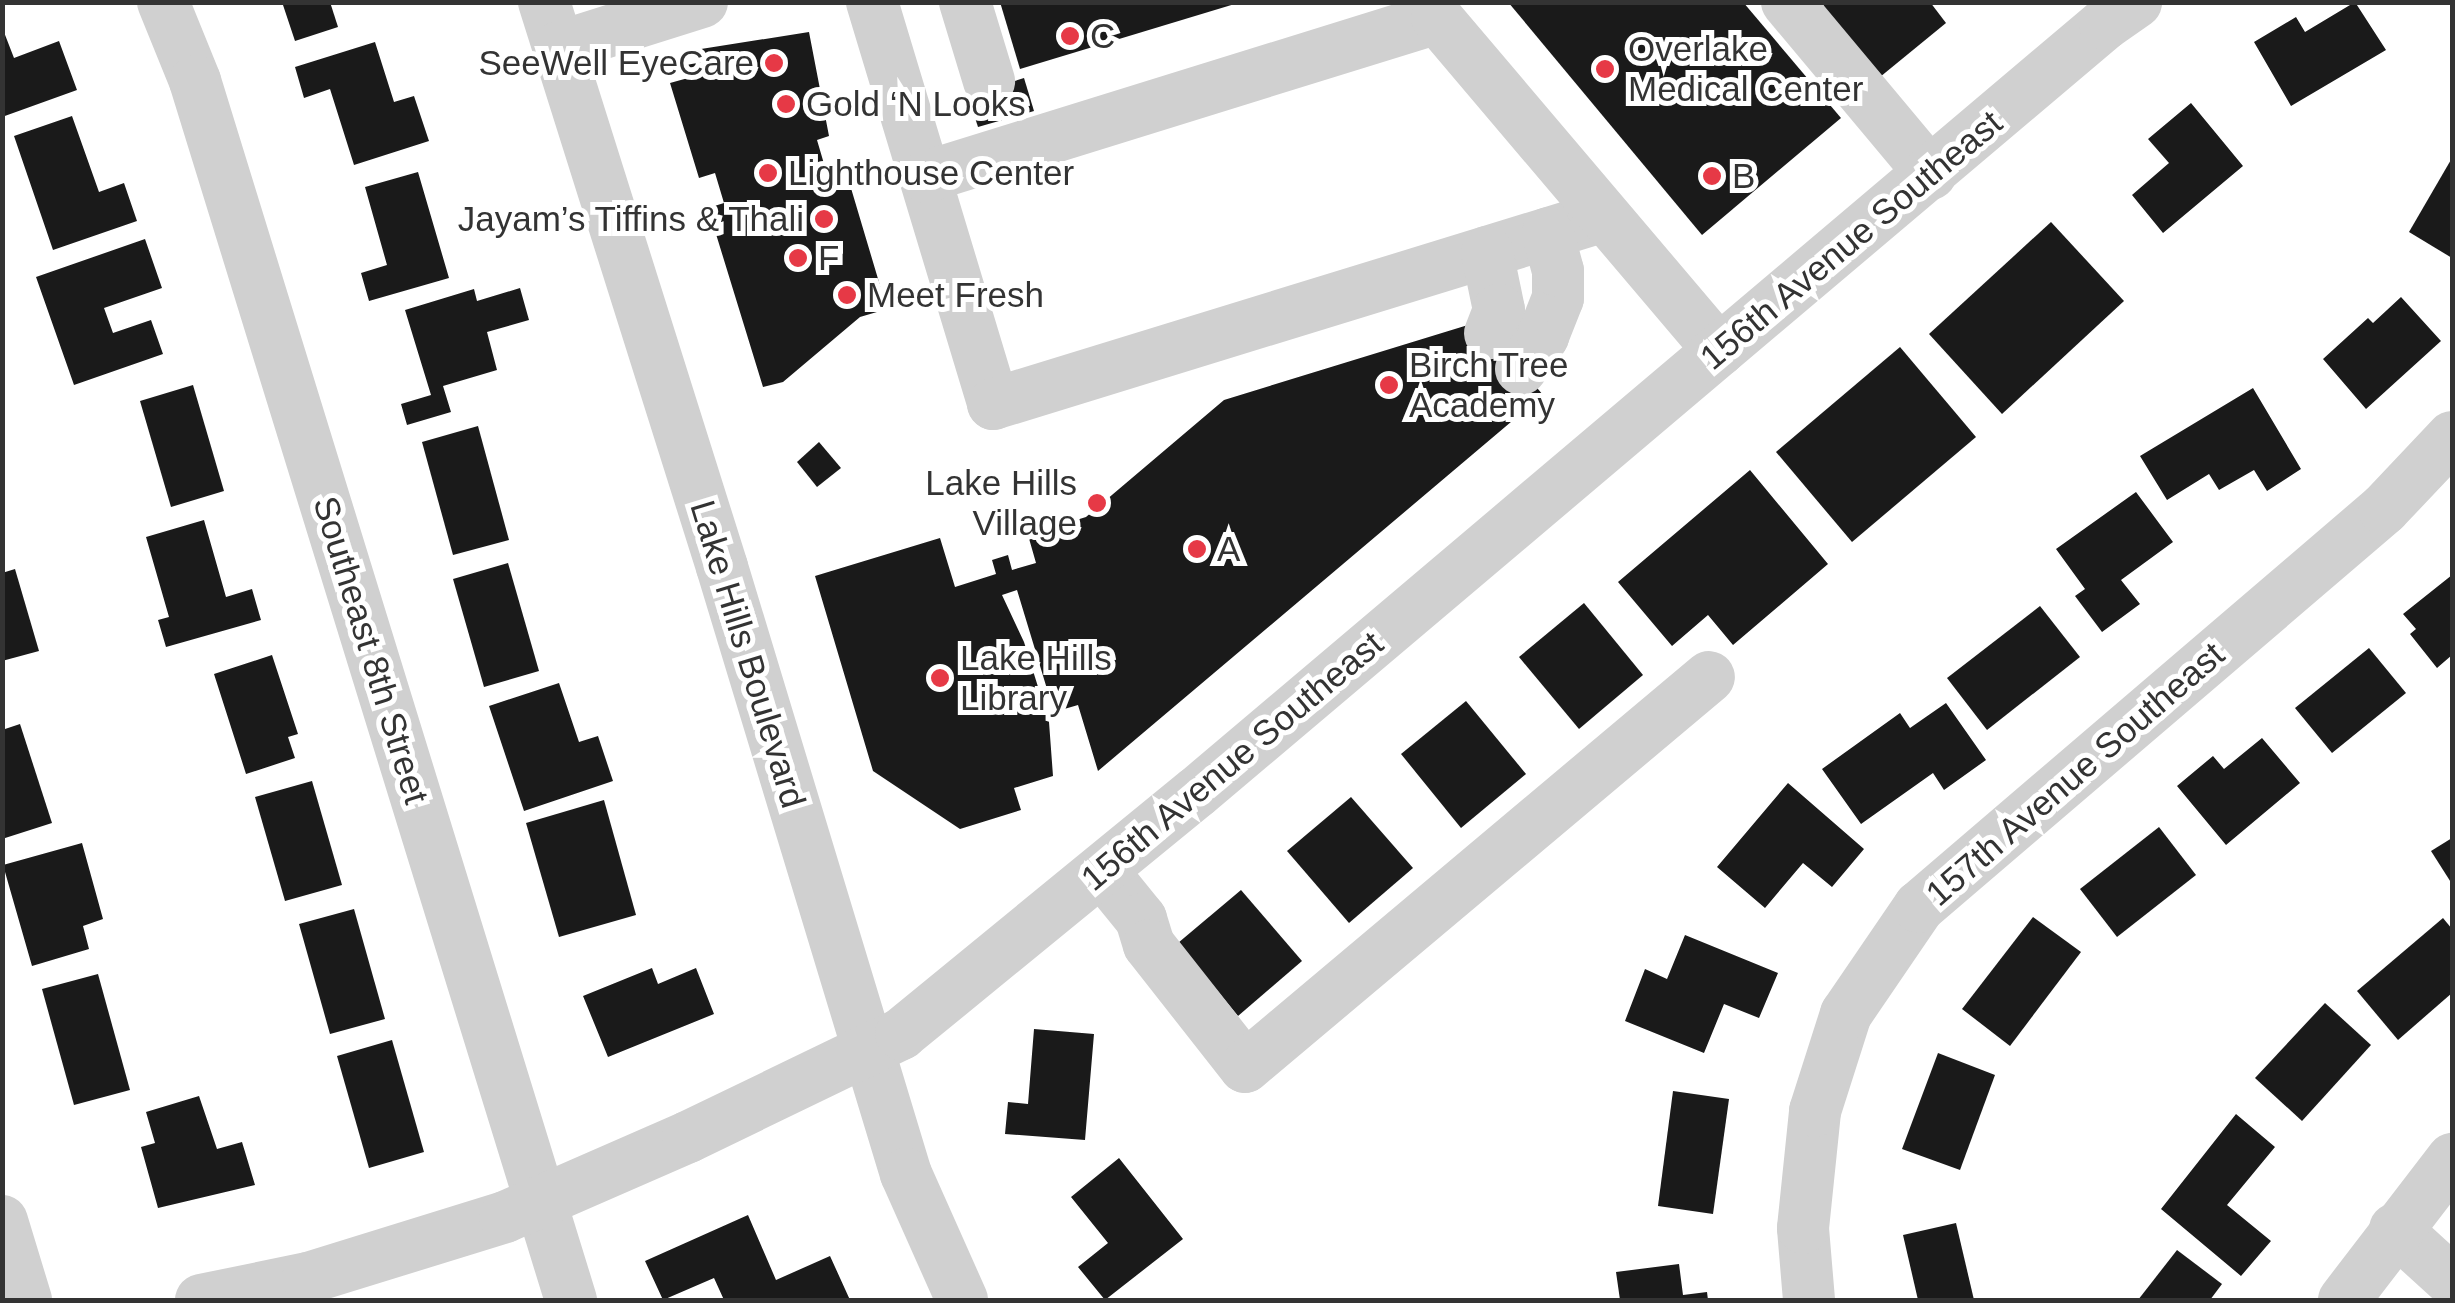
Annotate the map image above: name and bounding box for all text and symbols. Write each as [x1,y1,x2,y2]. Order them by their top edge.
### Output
place label: C [1090,15,1115,57]
marker: C [1059,25,1081,47]
place label: Overlake Medical Center [1628,28,1863,110]
place label: SeeWell EyeCare [478,42,754,84]
marker: SeeWell EyeCare [763,52,785,74]
marker: Overlake Medical Center [1592,56,1618,82]
place label: Gold ‘N Looks [806,83,1026,125]
marker: Gold ‘N Looks [775,93,797,115]
street label: 156th Avenue Southeast [1691,101,2011,379]
place label: Lighthouse Center [788,152,1074,194]
place label: B [1732,155,1755,197]
marker: Lighthouse Center [757,162,779,184]
marker: B [1701,165,1723,187]
place label: Jayam’s Tiffins & Thali [456,198,804,240]
marker: Jayam’s Tiffins & Thali [813,208,835,230]
place label: F [818,237,839,279]
marker: F [787,247,809,269]
place label: Meet Fresh [867,274,1044,316]
marker: Meet Fresh [836,284,858,306]
place label: Birch Tree Academy [1409,344,1569,426]
marker: Birch Tree Academy [1378,374,1400,396]
place label: Lake Hills Village [925,462,1077,544]
street label: Southeast 8th Street [304,491,438,809]
marker: Lake Hills Village [1086,492,1108,514]
street label: Lake Hills Boulevard [681,495,815,813]
place label: A [1217,528,1240,570]
marker: A [1186,538,1208,560]
street label: 156th Avenue Southeast [1072,622,1392,900]
street label: 157th Avenue Southeast [1917,633,2233,915]
place label: Lake Hills Library [960,637,1112,719]
marker: Lake Hills Library [929,667,951,689]

